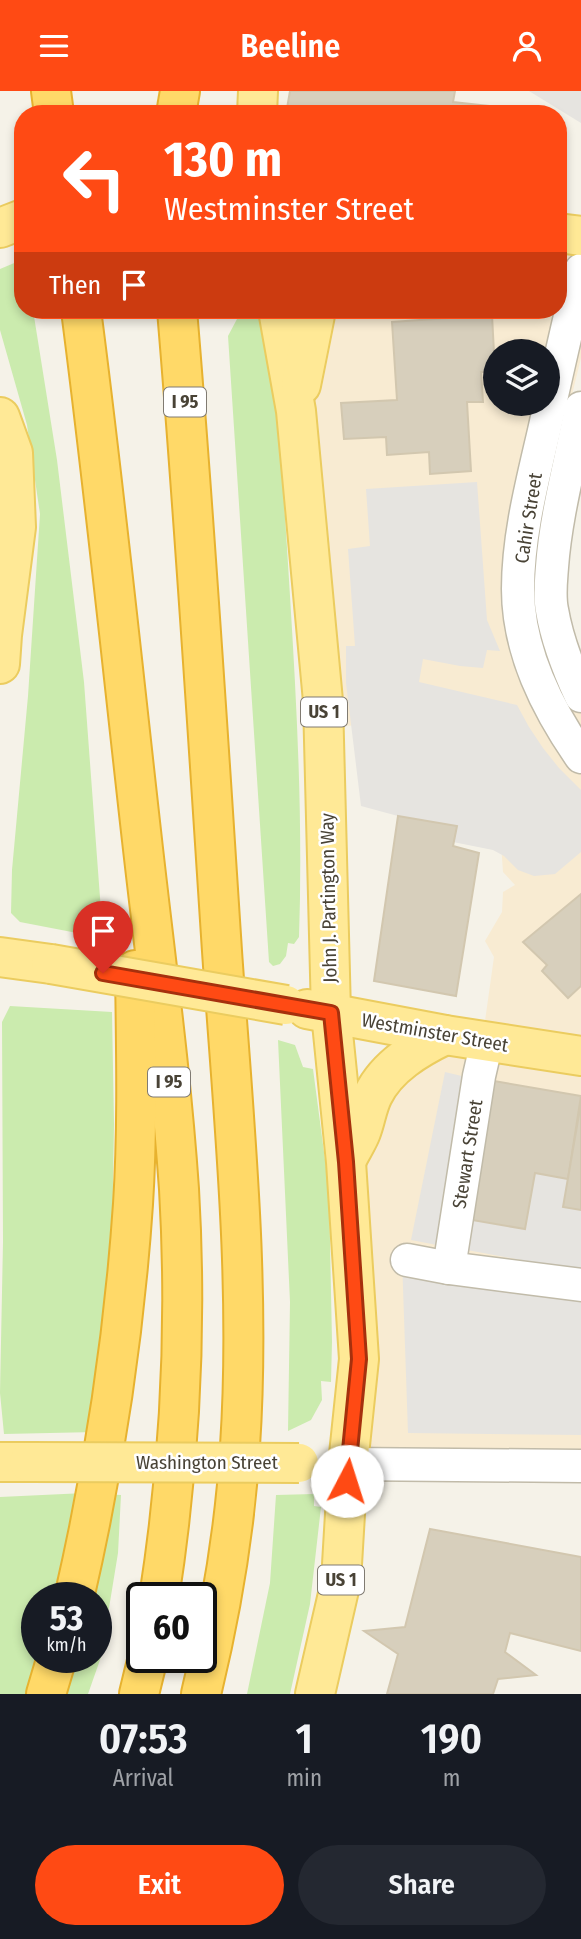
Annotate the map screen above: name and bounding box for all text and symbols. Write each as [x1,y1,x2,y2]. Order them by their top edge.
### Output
icon: menu [35,27,73,65]
text: Beeline [241,27,340,65]
icon: person [508,27,546,65]
text: 130 m [164,130,282,189]
icon: left [49,133,140,224]
text: Westminster Street [164,190,414,228]
icon: arrive [115,266,153,304]
text: Then [49,270,101,301]
map controls [483,339,560,416]
button: layers [483,339,560,416]
road number: I 95 [164,387,206,417]
street label: Cahir Street [510,470,547,565]
road number: US 1 [301,697,347,727]
street label: John J. Partington Way [316,812,341,983]
pin [73,901,133,973]
icon: arrive [84,912,122,950]
street label: Westminster Street [360,1008,511,1057]
road number: I 95 [148,1067,190,1097]
street label: Stewart Street [448,1097,488,1210]
position arrow [310,1444,384,1518]
street label: Washington Street [136,1451,279,1474]
road number: US 1 [318,1565,364,1595]
speed limit sign: 60 [126,1582,217,1673]
text: 53 [50,1597,83,1639]
text: km/h [46,1634,87,1656]
text: 07:53 [99,1714,188,1764]
text: 1 [296,1714,313,1764]
text: 190 [421,1714,482,1764]
text: Arrival [113,1764,174,1792]
text: min [286,1764,322,1792]
text: m [443,1764,460,1792]
button: Exit [35,1845,284,1925]
button: Share [298,1845,546,1925]

